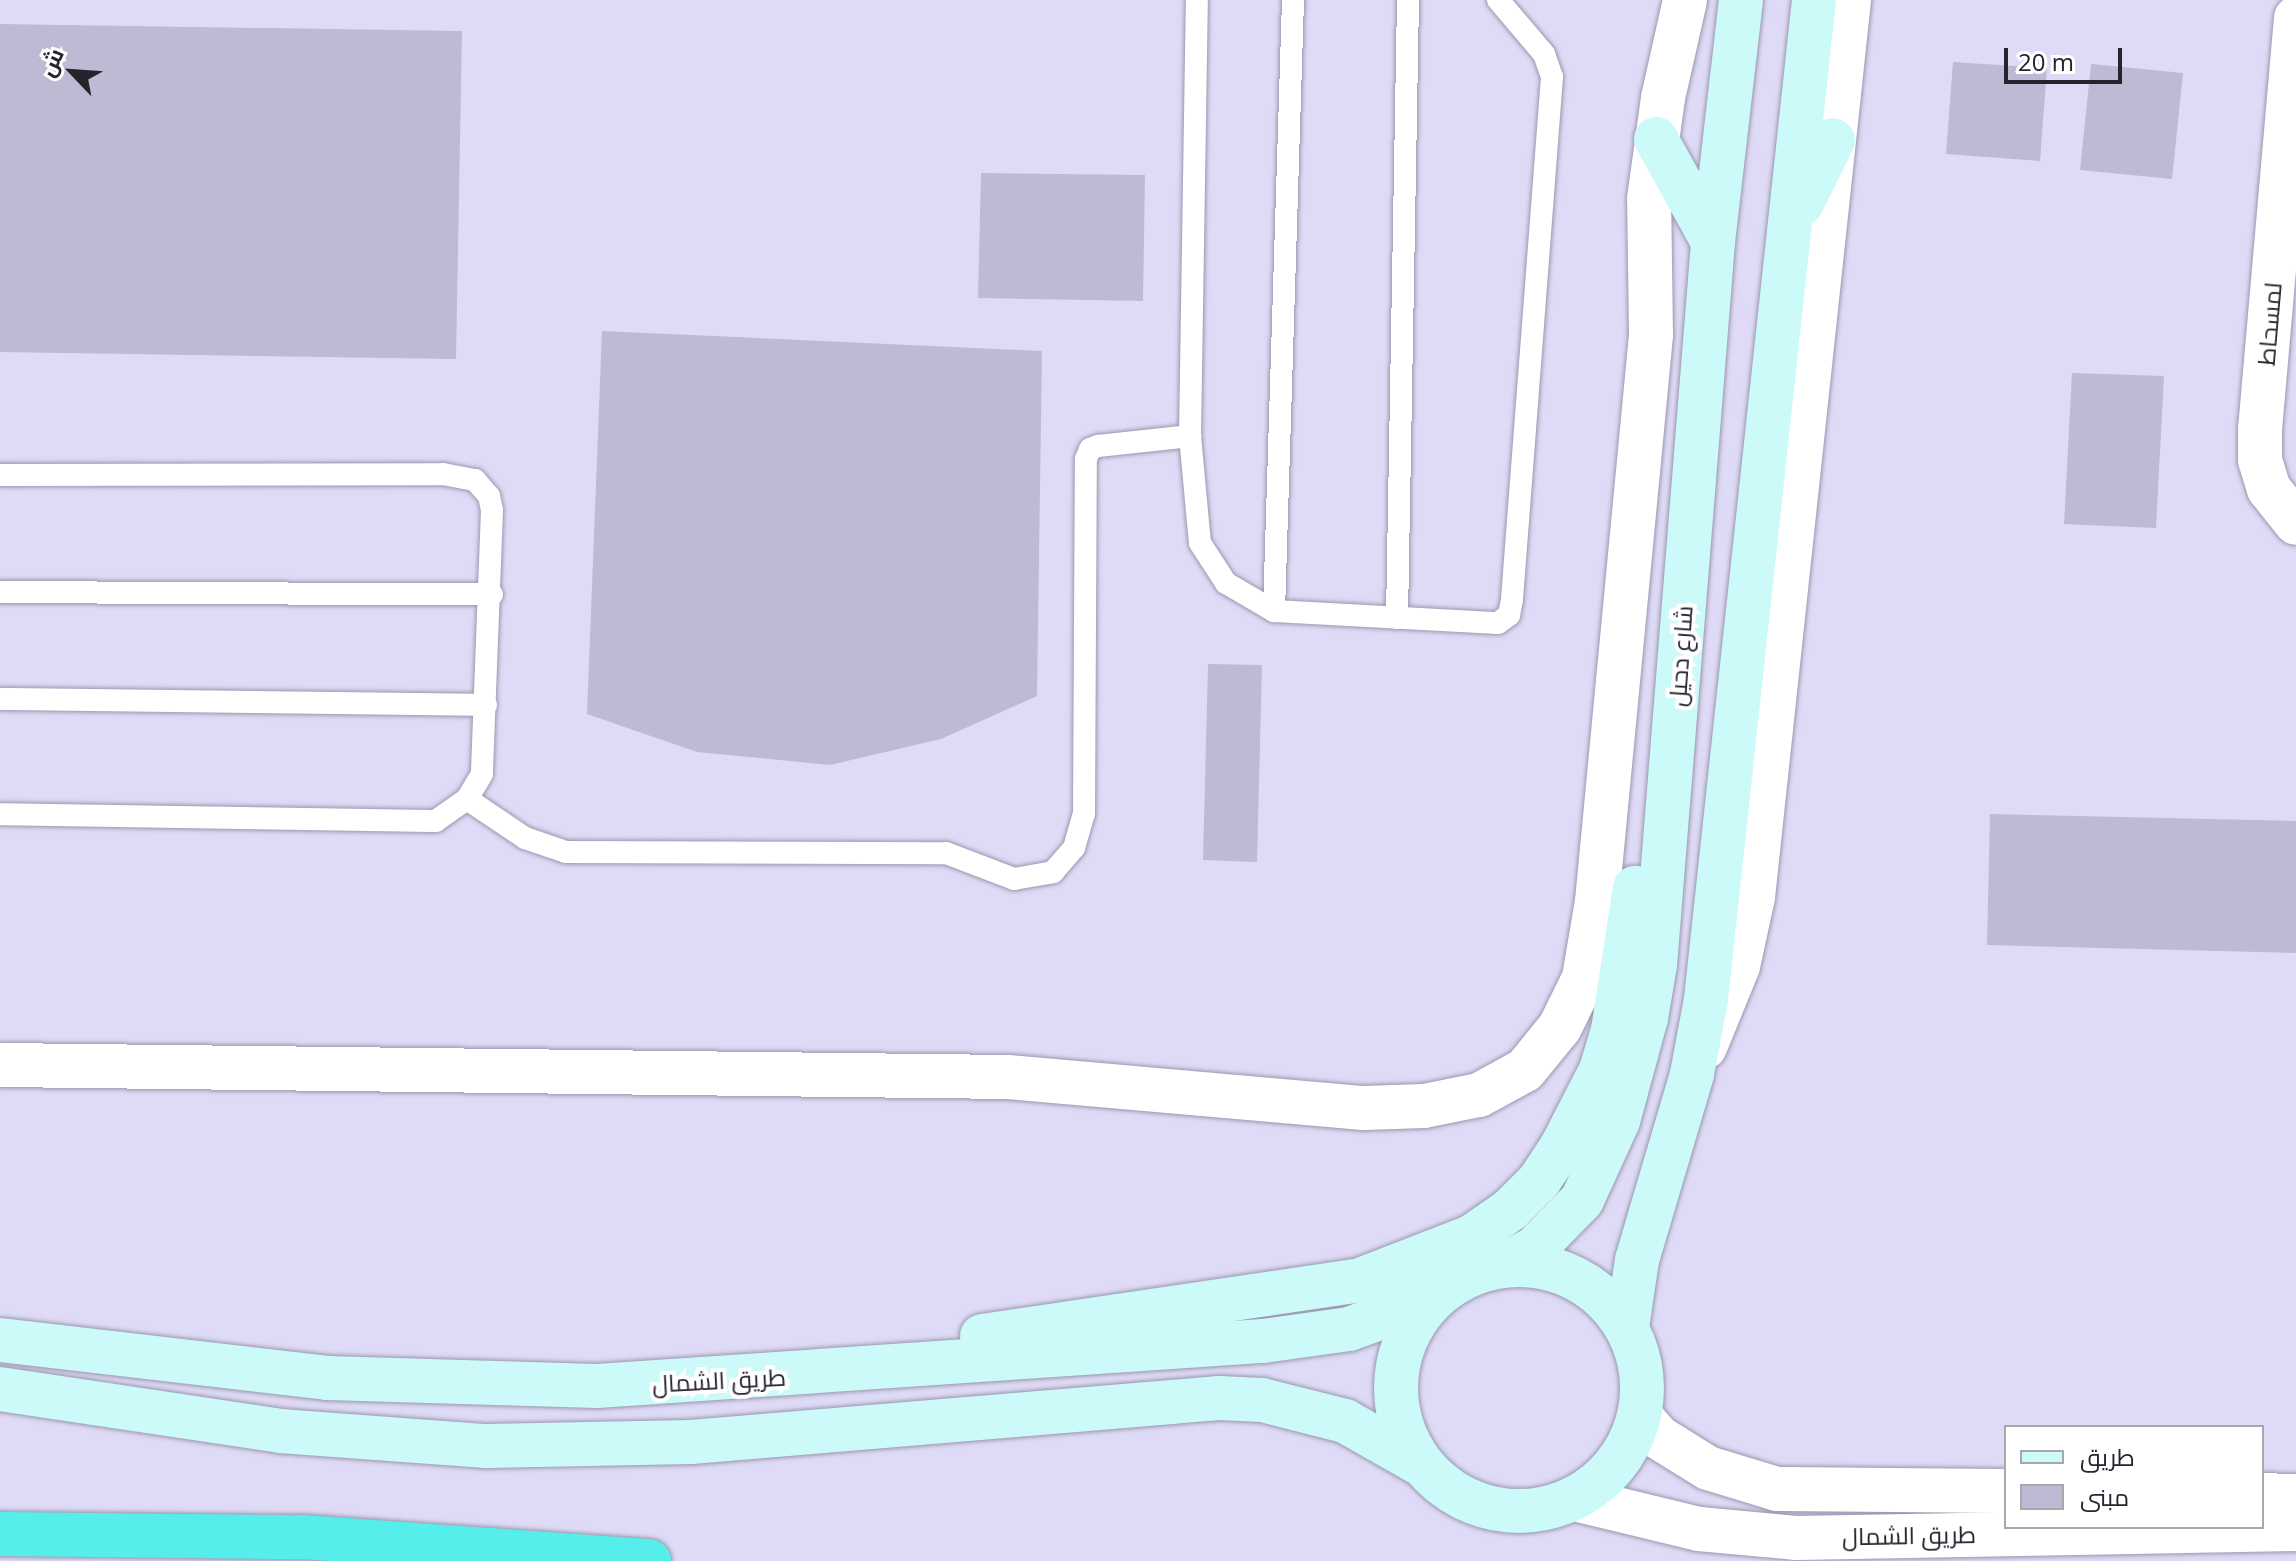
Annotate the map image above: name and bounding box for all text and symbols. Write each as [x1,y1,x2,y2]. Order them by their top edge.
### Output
north arrow [32,32,112,112]
scale bar [2008,32,2126,82]
text: ش [31,43,70,81]
text: 20 m [2018,45,2074,78]
street label: لمسحاط [2251,281,2287,367]
street label: شارع دحيل [1662,604,1698,708]
street label: طريق الشمال [651,1362,787,1398]
legend [2004,1425,2264,1529]
text: طريق [2080,1440,2135,1473]
text: مبنى [2080,1480,2129,1513]
street label: طريق الشمال [1842,1519,1976,1551]

